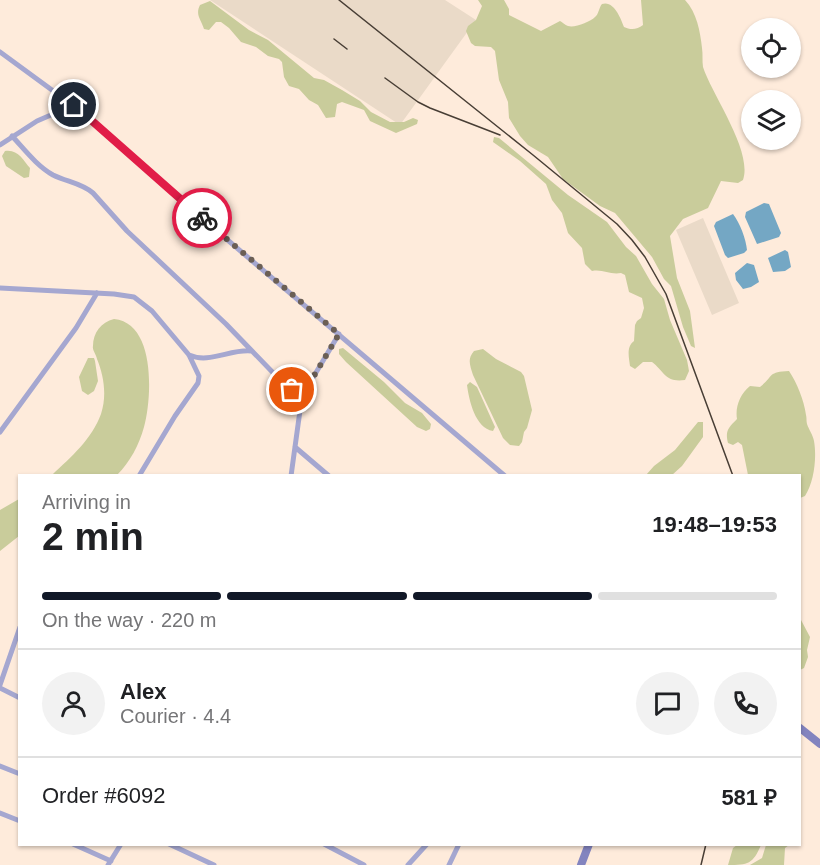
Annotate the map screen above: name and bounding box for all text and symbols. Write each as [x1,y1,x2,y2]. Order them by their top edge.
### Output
map controls [741,18,801,150]
button: locate [741,18,801,78]
pin [48,79,99,130]
icon: home [57,88,90,121]
button: layers [741,90,801,150]
courier [172,188,232,248]
icon: bike [186,202,219,235]
pin [266,364,317,415]
icon: bag [275,373,308,406]
text: Arriving in [42,491,131,513]
text: 19:48–19:53 [652,512,777,537]
text: 2 min [42,515,144,558]
text: On the way · 220 m [42,609,217,631]
button: person [42,672,105,735]
button: chat [636,672,699,735]
button: phone [714,672,777,735]
text: Alex [120,679,166,704]
text: Courier · 4.4 [120,705,231,727]
text: Order #6092 [42,783,166,808]
text: 581 ₽ [721,785,777,810]

